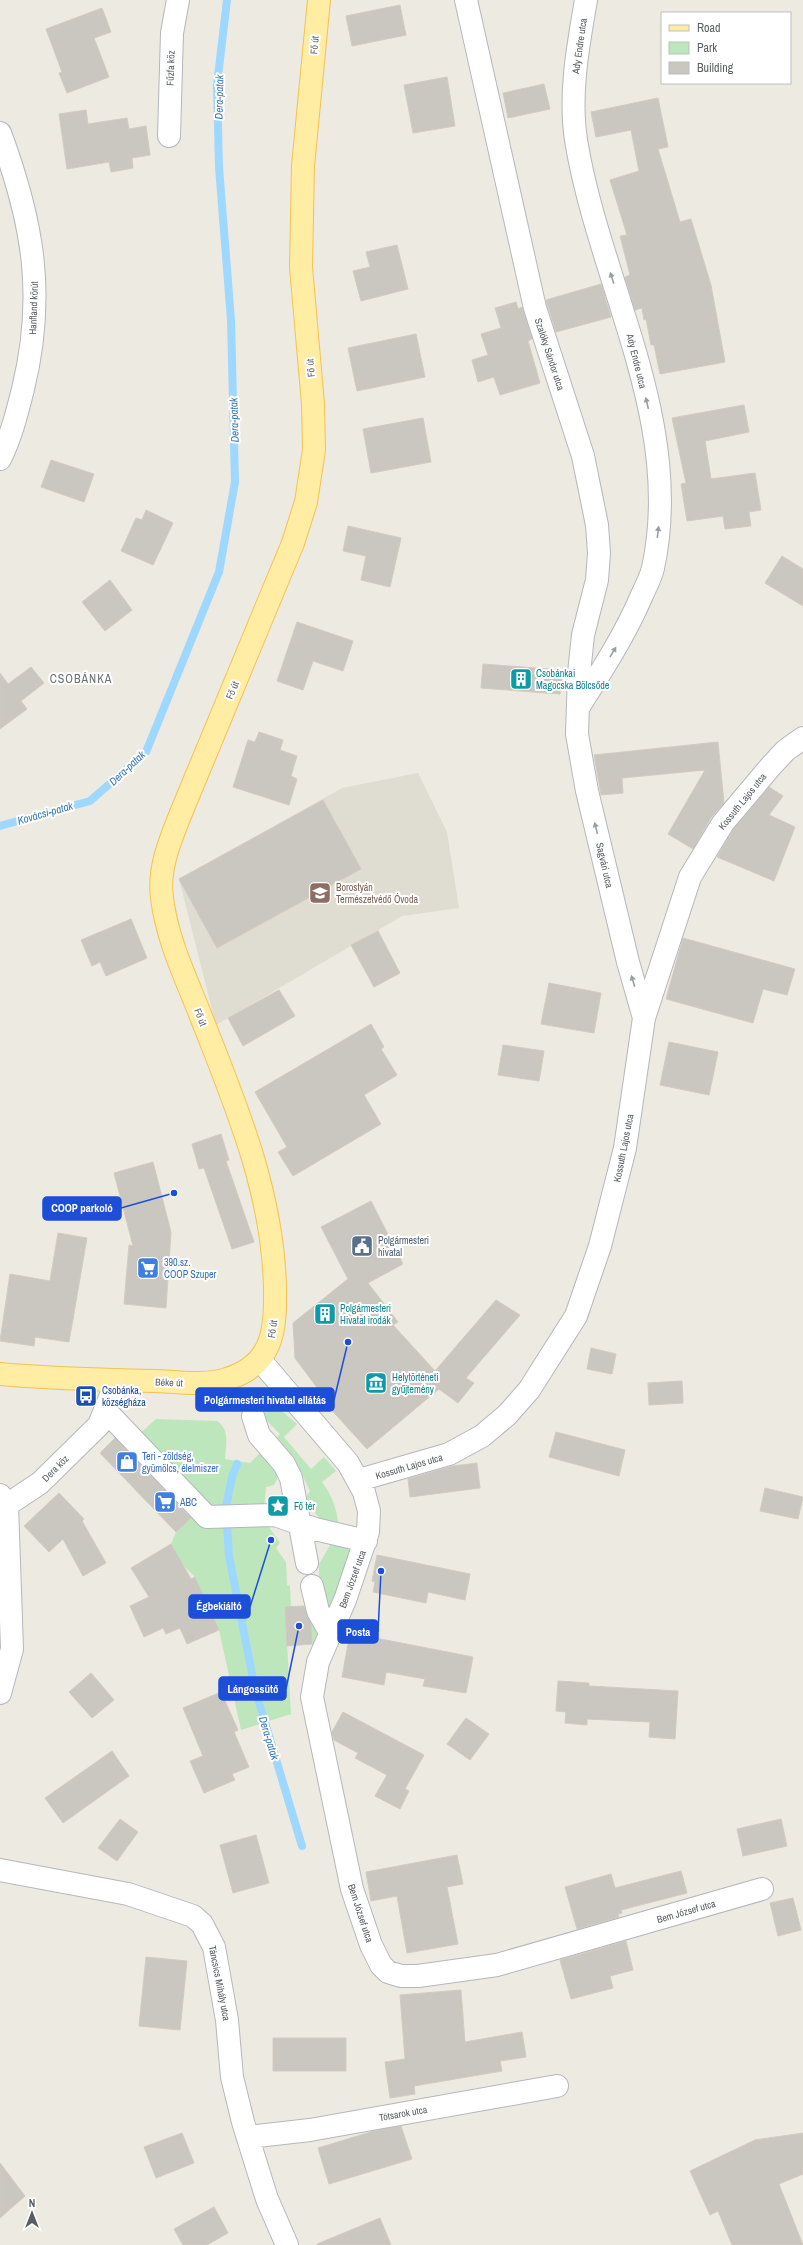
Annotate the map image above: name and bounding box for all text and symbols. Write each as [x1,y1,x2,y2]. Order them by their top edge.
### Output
legend [661,12,791,84]
street label: Ady Endre utca [569,17,590,76]
text: Road [697,20,721,36]
street label: Fő út [307,35,322,55]
text: Park [697,40,717,56]
street label: Fűzfa köz [163,50,178,86]
text: Building [697,60,734,76]
water label: Dera-patak [212,74,226,119]
one-way arrow [608,272,614,284]
street label: Hanfland körút [26,280,41,335]
street label: Szalóky Sándor utca [532,316,567,392]
street label: Ady Endre utca [623,331,650,390]
street label: Fő út [303,358,318,378]
water label: Dera-patak [226,397,242,443]
one-way arrow [644,397,650,409]
one-way arrow [655,526,661,538]
one-way arrow [609,646,616,658]
building icon: Csobánkai Magocska Bölcsőde [508,666,534,692]
place label: Csobánkai Magocska Bölcsőde [536,667,610,692]
district label: CSOBÁNKA [50,671,112,687]
street label: Fő út [223,679,242,701]
water label: Dera-patak [106,747,148,788]
street label: Kossuth Lajos utca [716,770,770,832]
water label: Kovácsi-patak [16,798,75,828]
one-way arrow [593,821,599,833]
street label: Sagvári utca [593,841,616,889]
school or university icon: Borostyán Természetvédő Óvoda [307,880,333,906]
place label: Borostyán Természetvédő Óvoda [336,881,418,906]
one-way arrow [630,975,636,987]
street label: Fő út [191,1006,210,1029]
street label: Kossuth Lajos utca [610,1112,637,1183]
callout: COOP parkoló [43,1197,121,1220]
text: COOP parkoló [51,1201,113,1215]
public building icon: Polgármesteri hivatal [349,1233,375,1259]
place label: Polgármesteri hivatal [378,1234,429,1259]
supermarket icon: 390.sz. COOP Szuper [135,1255,161,1281]
place label: 390.sz. COOP Szuper [164,1256,217,1281]
building icon: Polgármesteri Hivatal irodák [312,1301,338,1327]
place label: Polgármesteri Hivatal irodák [340,1302,391,1327]
street label: Fő út [265,1318,280,1339]
museum icon: Helytörténeti gyűjtemény [363,1370,389,1396]
place label: Helytörténeti gyűjtemény [392,1371,439,1396]
street label: Béke út [155,1376,184,1390]
bus stop icon: Csobánka, községháza [73,1383,99,1409]
place label: Csobánka, községháza [102,1384,146,1409]
callout: Polgármesteri hivatal ellátás [196,1388,334,1411]
text: Polgármesteri hivatal ellátás [204,1393,326,1407]
shop icon: Teri - zöldség, gyümölcs, élelmiszer [114,1449,140,1475]
place label: Teri - zöldség, gyümölcs, élelmiszer [142,1450,219,1475]
street label: Kossuth Lajos utca [374,1451,445,1482]
street label: Dera köz [39,1452,72,1485]
supermarket icon: ABC [152,1489,178,1515]
place icon: Fő tér [265,1493,291,1519]
place label: ABC [179,1496,197,1509]
place label: Fő tér [294,1500,315,1513]
street label: Bem József utca [336,1548,369,1610]
callout: Égbekiáltó [189,1595,250,1618]
text: Égbekiáltó [196,1599,242,1613]
callout: Posta [338,1620,378,1643]
text: Posta [346,1625,370,1639]
callout: Lángossütő [219,1677,286,1700]
text: Lángossütő [227,1682,279,1696]
water label: Dera-patak [256,1715,282,1762]
street label: Bem József utca [345,1882,376,1944]
street label: Bem József utca [655,1897,717,1926]
street label: Táncsics Mihály utca [206,1944,233,2022]
street label: Tótsarok utca [378,2103,429,2124]
north arrow [12,2193,52,2233]
text: N [29,2196,35,2210]

